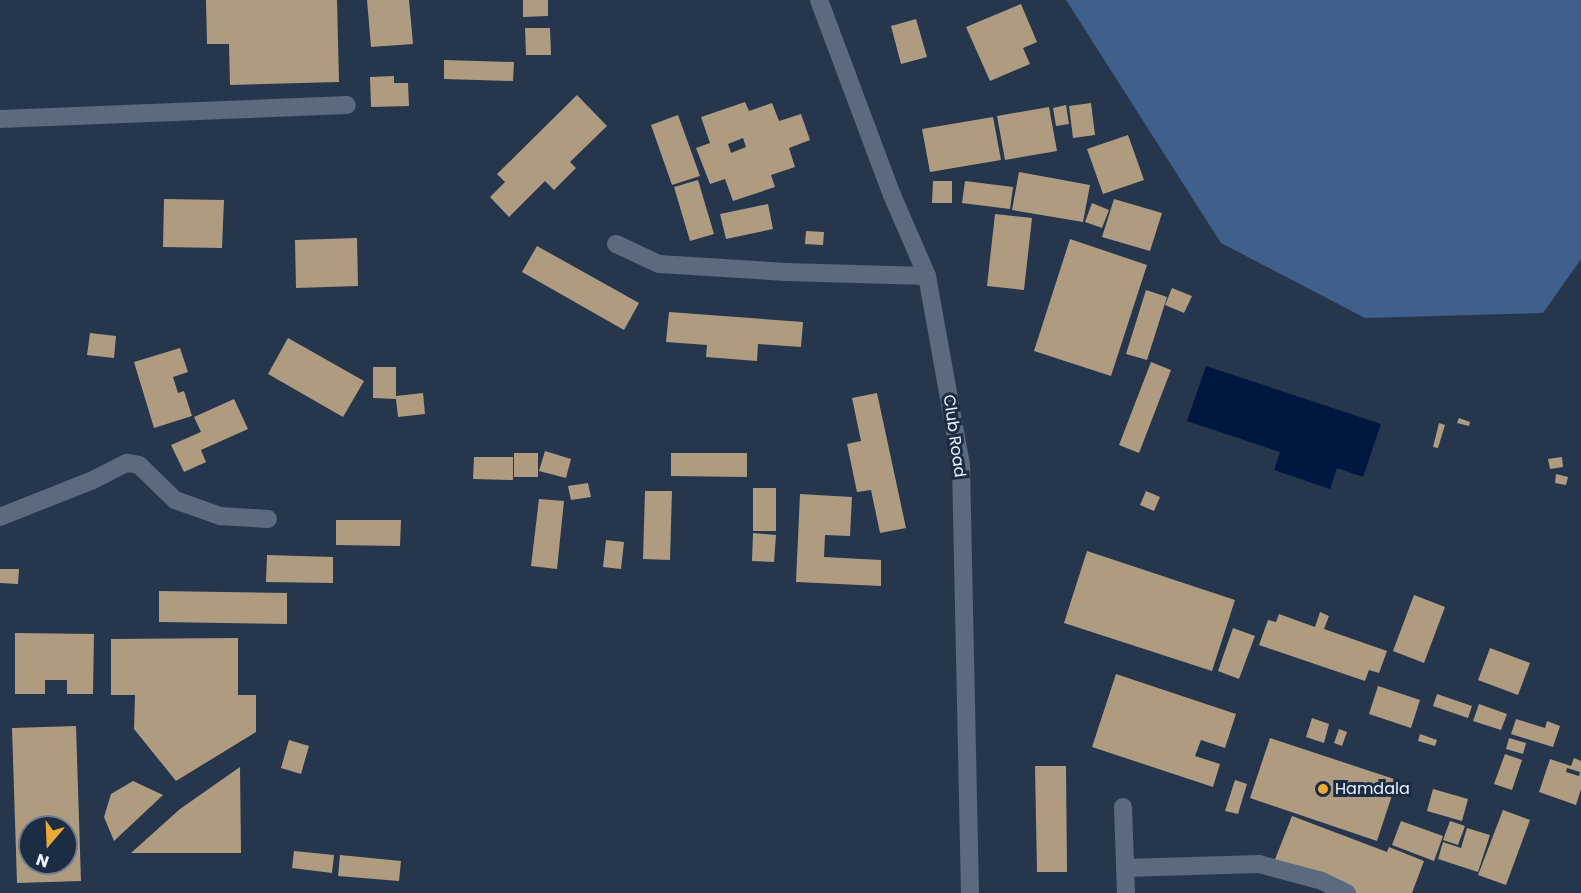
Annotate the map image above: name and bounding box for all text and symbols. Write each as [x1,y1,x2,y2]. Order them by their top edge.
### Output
street label: Club Road [939,393,969,479]
place label: Hamdala [1335,779,1410,799]
marker: Hamdala [1316,782,1330,796]
north arrow [18,815,78,875]
text: N [33,848,52,873]

